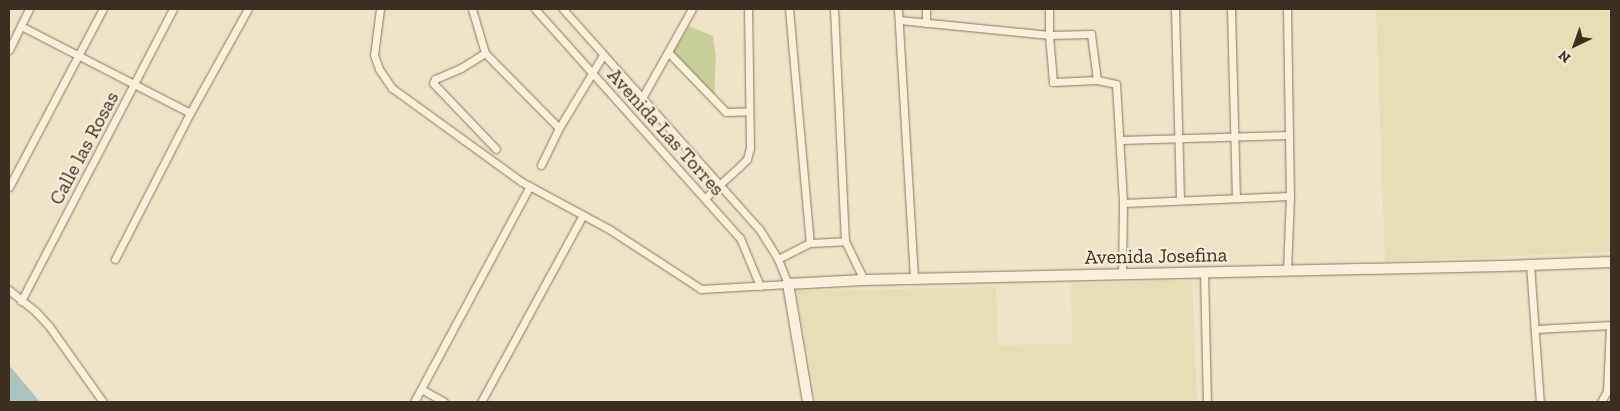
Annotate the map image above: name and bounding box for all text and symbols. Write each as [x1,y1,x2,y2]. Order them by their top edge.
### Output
north arrow [1550,20,1600,70]
text: N [1555,47,1574,66]
street label: Avenida Las Torres [602,63,730,201]
street label: Calle las Rosas [44,87,124,209]
street label: Avenida Josefina [1084,243,1228,269]

